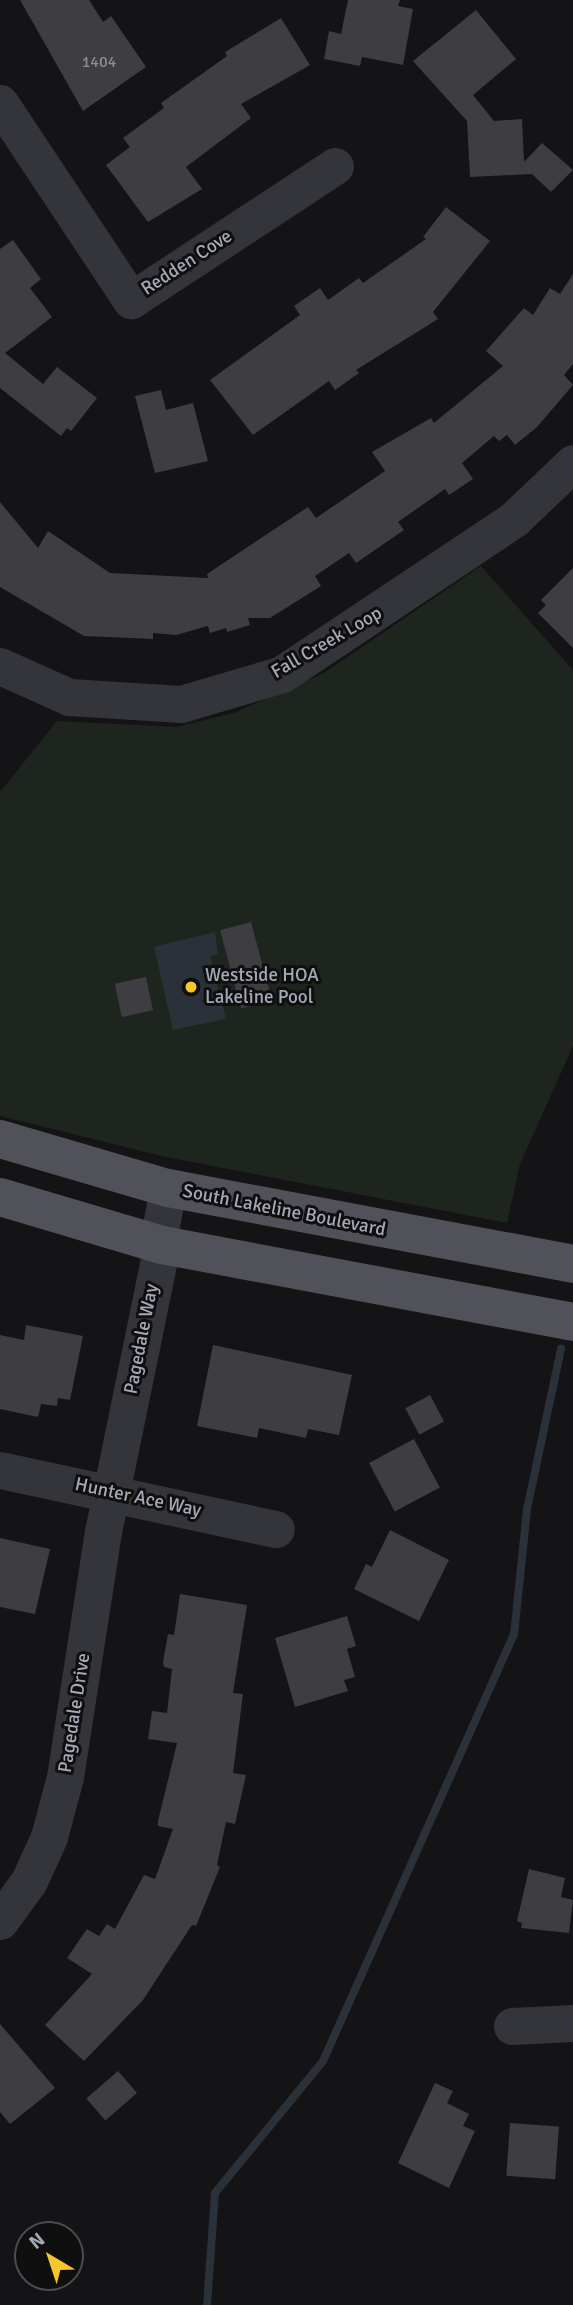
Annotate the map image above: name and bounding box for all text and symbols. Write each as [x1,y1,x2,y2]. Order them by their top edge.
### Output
house number: 1404 [82,52,116,72]
street label: Redden Cove [137,225,237,301]
street label: Fall Creek Loop [268,602,386,684]
place label: Westside HOA Lakeline Pool [205,965,319,1009]
marker: Westside HOA Lakeline Pool [183,979,199,995]
street label: South Lakeline Boulevard [181,1180,387,1242]
street label: Pagedale Way [120,1282,164,1396]
street label: Hunter Ace Way [73,1473,203,1523]
street label: Pagedale Drive [54,1652,96,1774]
north arrow [14,2221,84,2291]
text: N [24,2228,50,2255]

